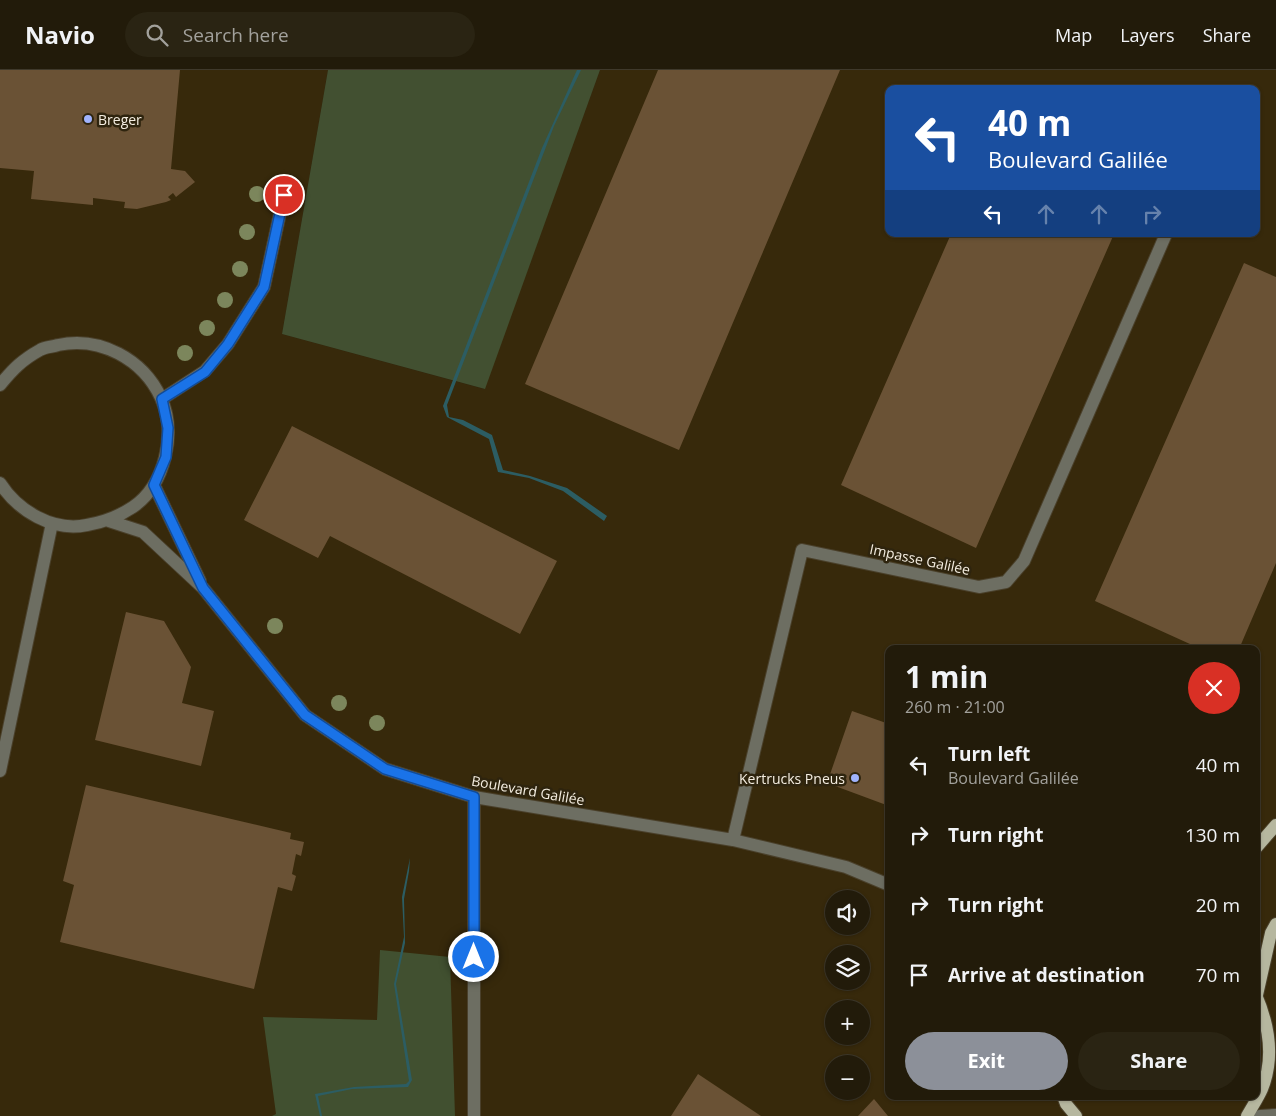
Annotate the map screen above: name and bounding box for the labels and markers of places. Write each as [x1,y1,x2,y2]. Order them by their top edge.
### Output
place label: Breger [98,110,142,129]
marker: Breger [82,113,94,125]
pin [263,174,305,216]
place label: Kertrucks Pneus [739,769,845,788]
marker: Kertrucks Pneus [849,772,861,784]

